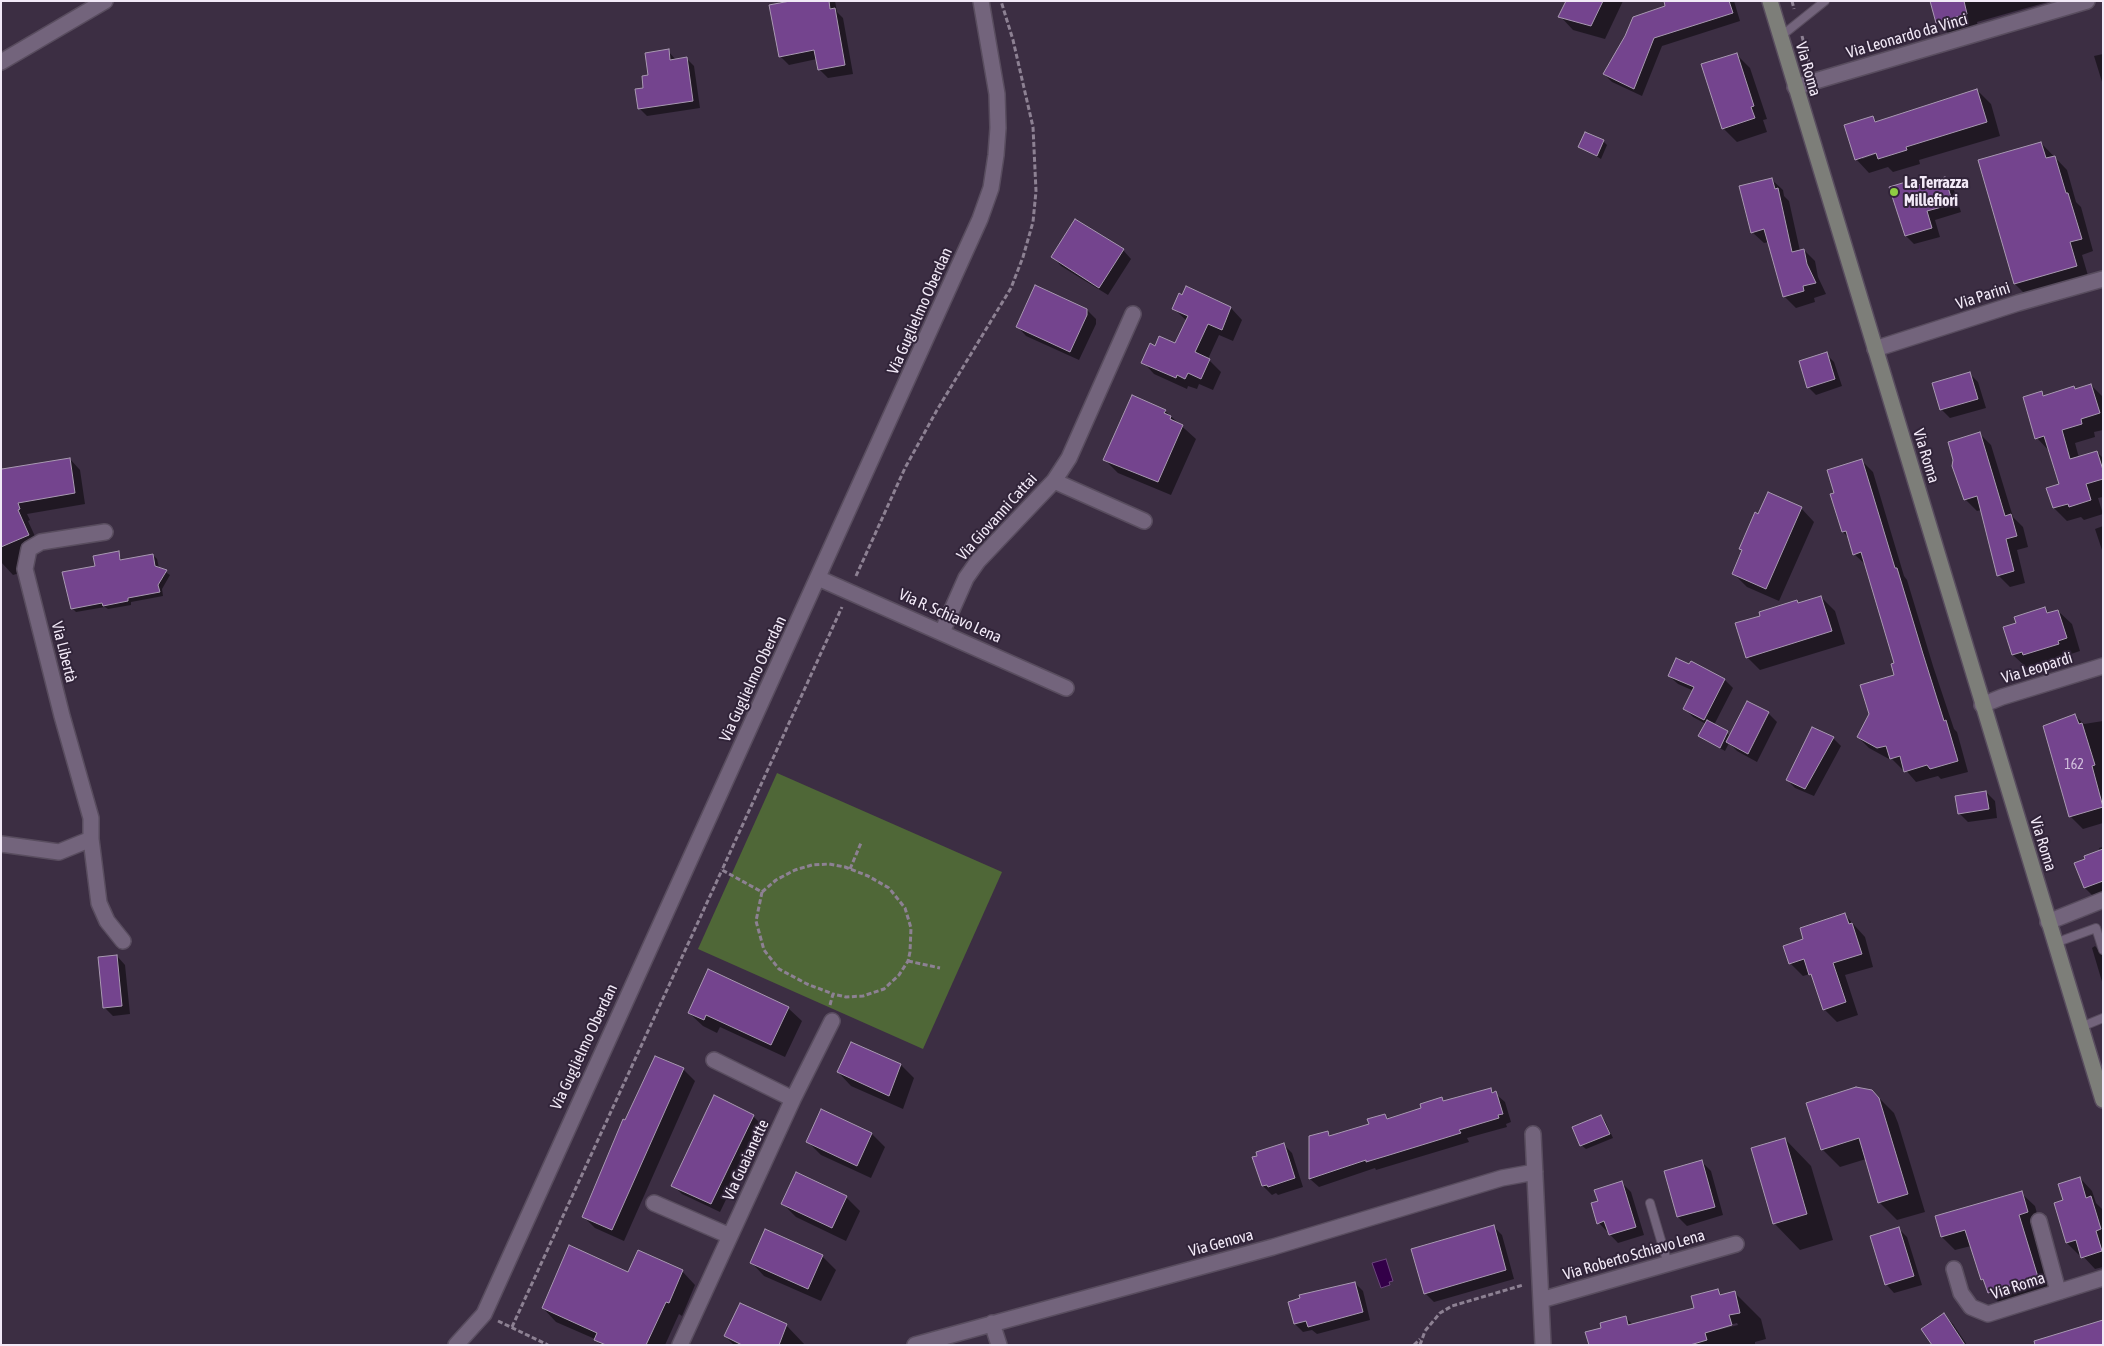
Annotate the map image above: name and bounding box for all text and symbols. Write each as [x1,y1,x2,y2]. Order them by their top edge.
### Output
street label: Via Leonardo da Vinci [1844,9,1970,63]
street label: Via Roma [1791,40,1825,98]
place label: La Terrazza Millefiori [1904,173,1969,211]
marker: La Terrazza Millefiori [1888,186,1900,198]
street label: Via Guglielmo Oberdan [883,245,957,377]
street label: Via Parini [1953,278,2013,314]
street label: Via Roma [1909,427,1943,485]
street label: Via Giovanni Cattai [953,469,1041,565]
street label: Via R. Schiavo Lena [896,585,1004,647]
street label: Via Guglielmo Oberdan [715,613,791,745]
street label: Via Libertà [47,619,81,685]
street label: Via Leopardi [1999,648,2075,688]
house number: 162 [2064,757,2084,773]
street label: Via Roma [2026,815,2060,873]
street label: Via Guglielmo Oberdan [546,981,622,1113]
street label: Via Guaianette [719,1116,773,1204]
street label: Via Genova [1187,1225,1255,1261]
street label: Via Roberto Schiavo Lena [1561,1226,1707,1284]
street label: Via Roma [1989,1268,2047,1304]

